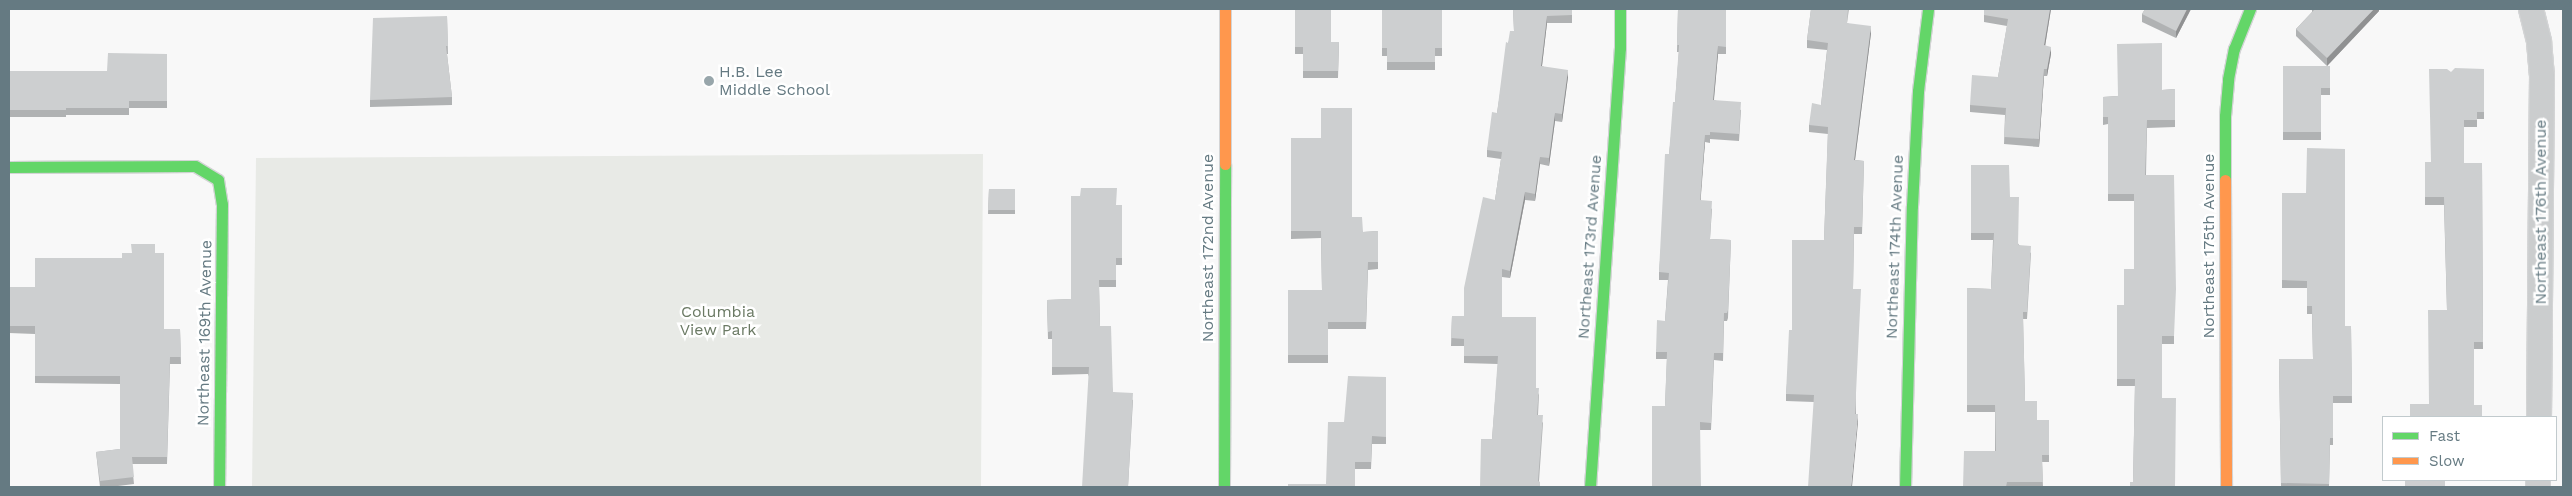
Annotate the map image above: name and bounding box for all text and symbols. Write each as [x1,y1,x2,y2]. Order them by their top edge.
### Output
place label: H.B. Lee Middle School [719,62,830,100]
marker: H.B. Lee Middle School [703,75,715,87]
street label: Northeast 176th Avenue [2531,119,2551,305]
street label: Northeast 172nd Avenue [1198,153,1218,343]
street label: Northeast 175th Avenue [2199,153,2219,339]
street label: Northeast 173rd Avenue [1574,154,1606,340]
street label: Northeast 174th Avenue [1882,154,1908,340]
street label: Northeast 169th Avenue [194,239,216,427]
park label: Columbia View Park [680,302,756,340]
legend [2382,416,2557,481]
text: Fast [2429,427,2460,445]
text: Slow [2429,452,2465,470]

